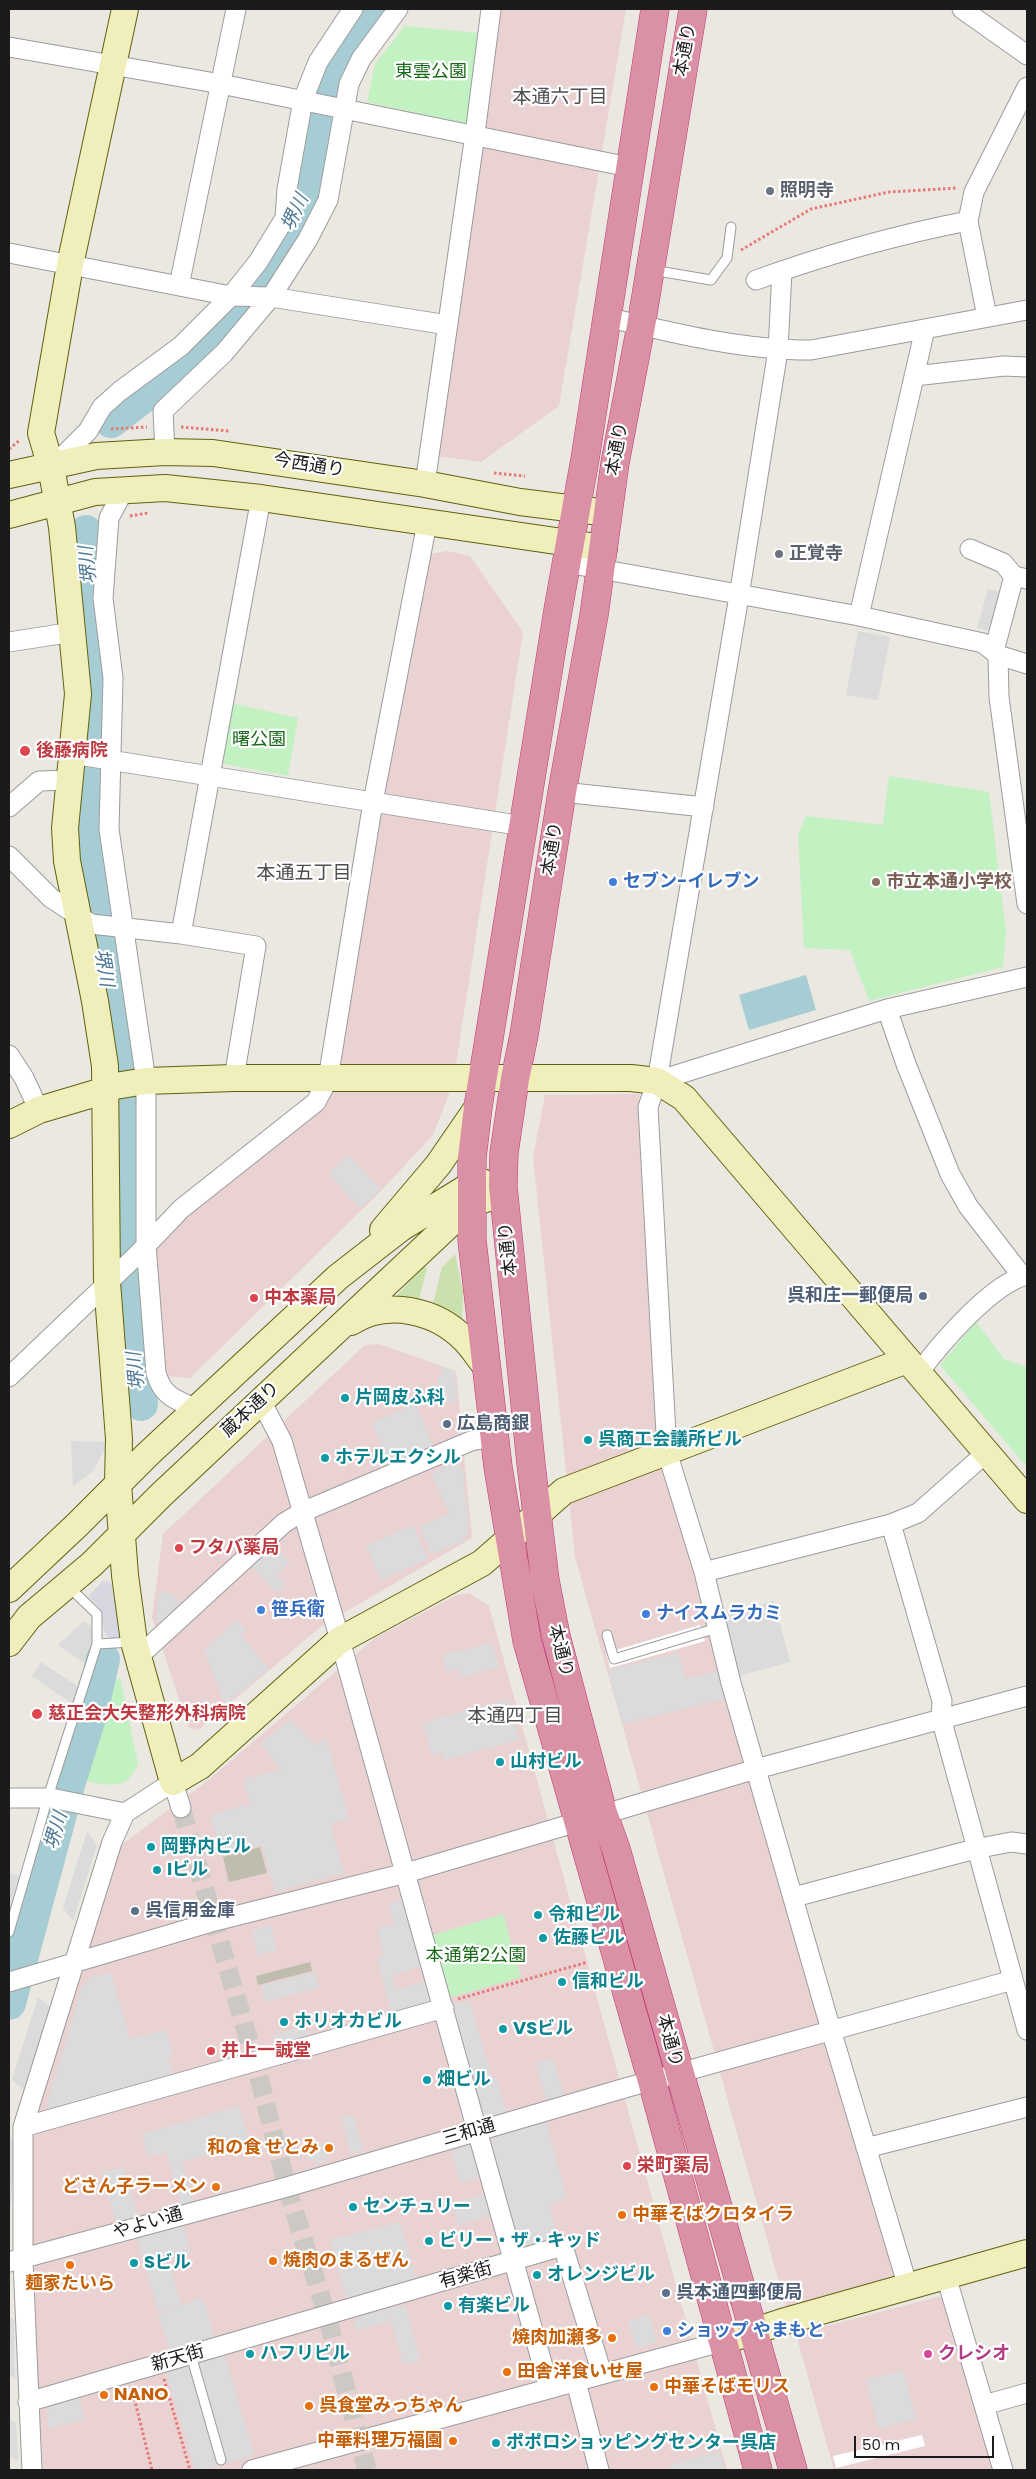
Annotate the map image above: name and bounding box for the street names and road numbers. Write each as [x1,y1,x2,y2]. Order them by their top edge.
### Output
street label: 本通り [671,22,701,78]
street label: 本通り [603,421,633,477]
street label: 今西通り [272,450,346,482]
street label: 本通り [538,821,568,877]
street label: 本通り [495,1221,523,1277]
street label: 蔵本通り [217,1378,285,1442]
street label: 本通り [543,1622,577,1680]
street label: 本通り [652,2012,686,2070]
street label: 三和通 [440,2115,498,2151]
street label: やよい通 [110,2204,186,2244]
street label: 有楽街 [437,2258,495,2294]
street label: 新天街 [149,2341,207,2377]

